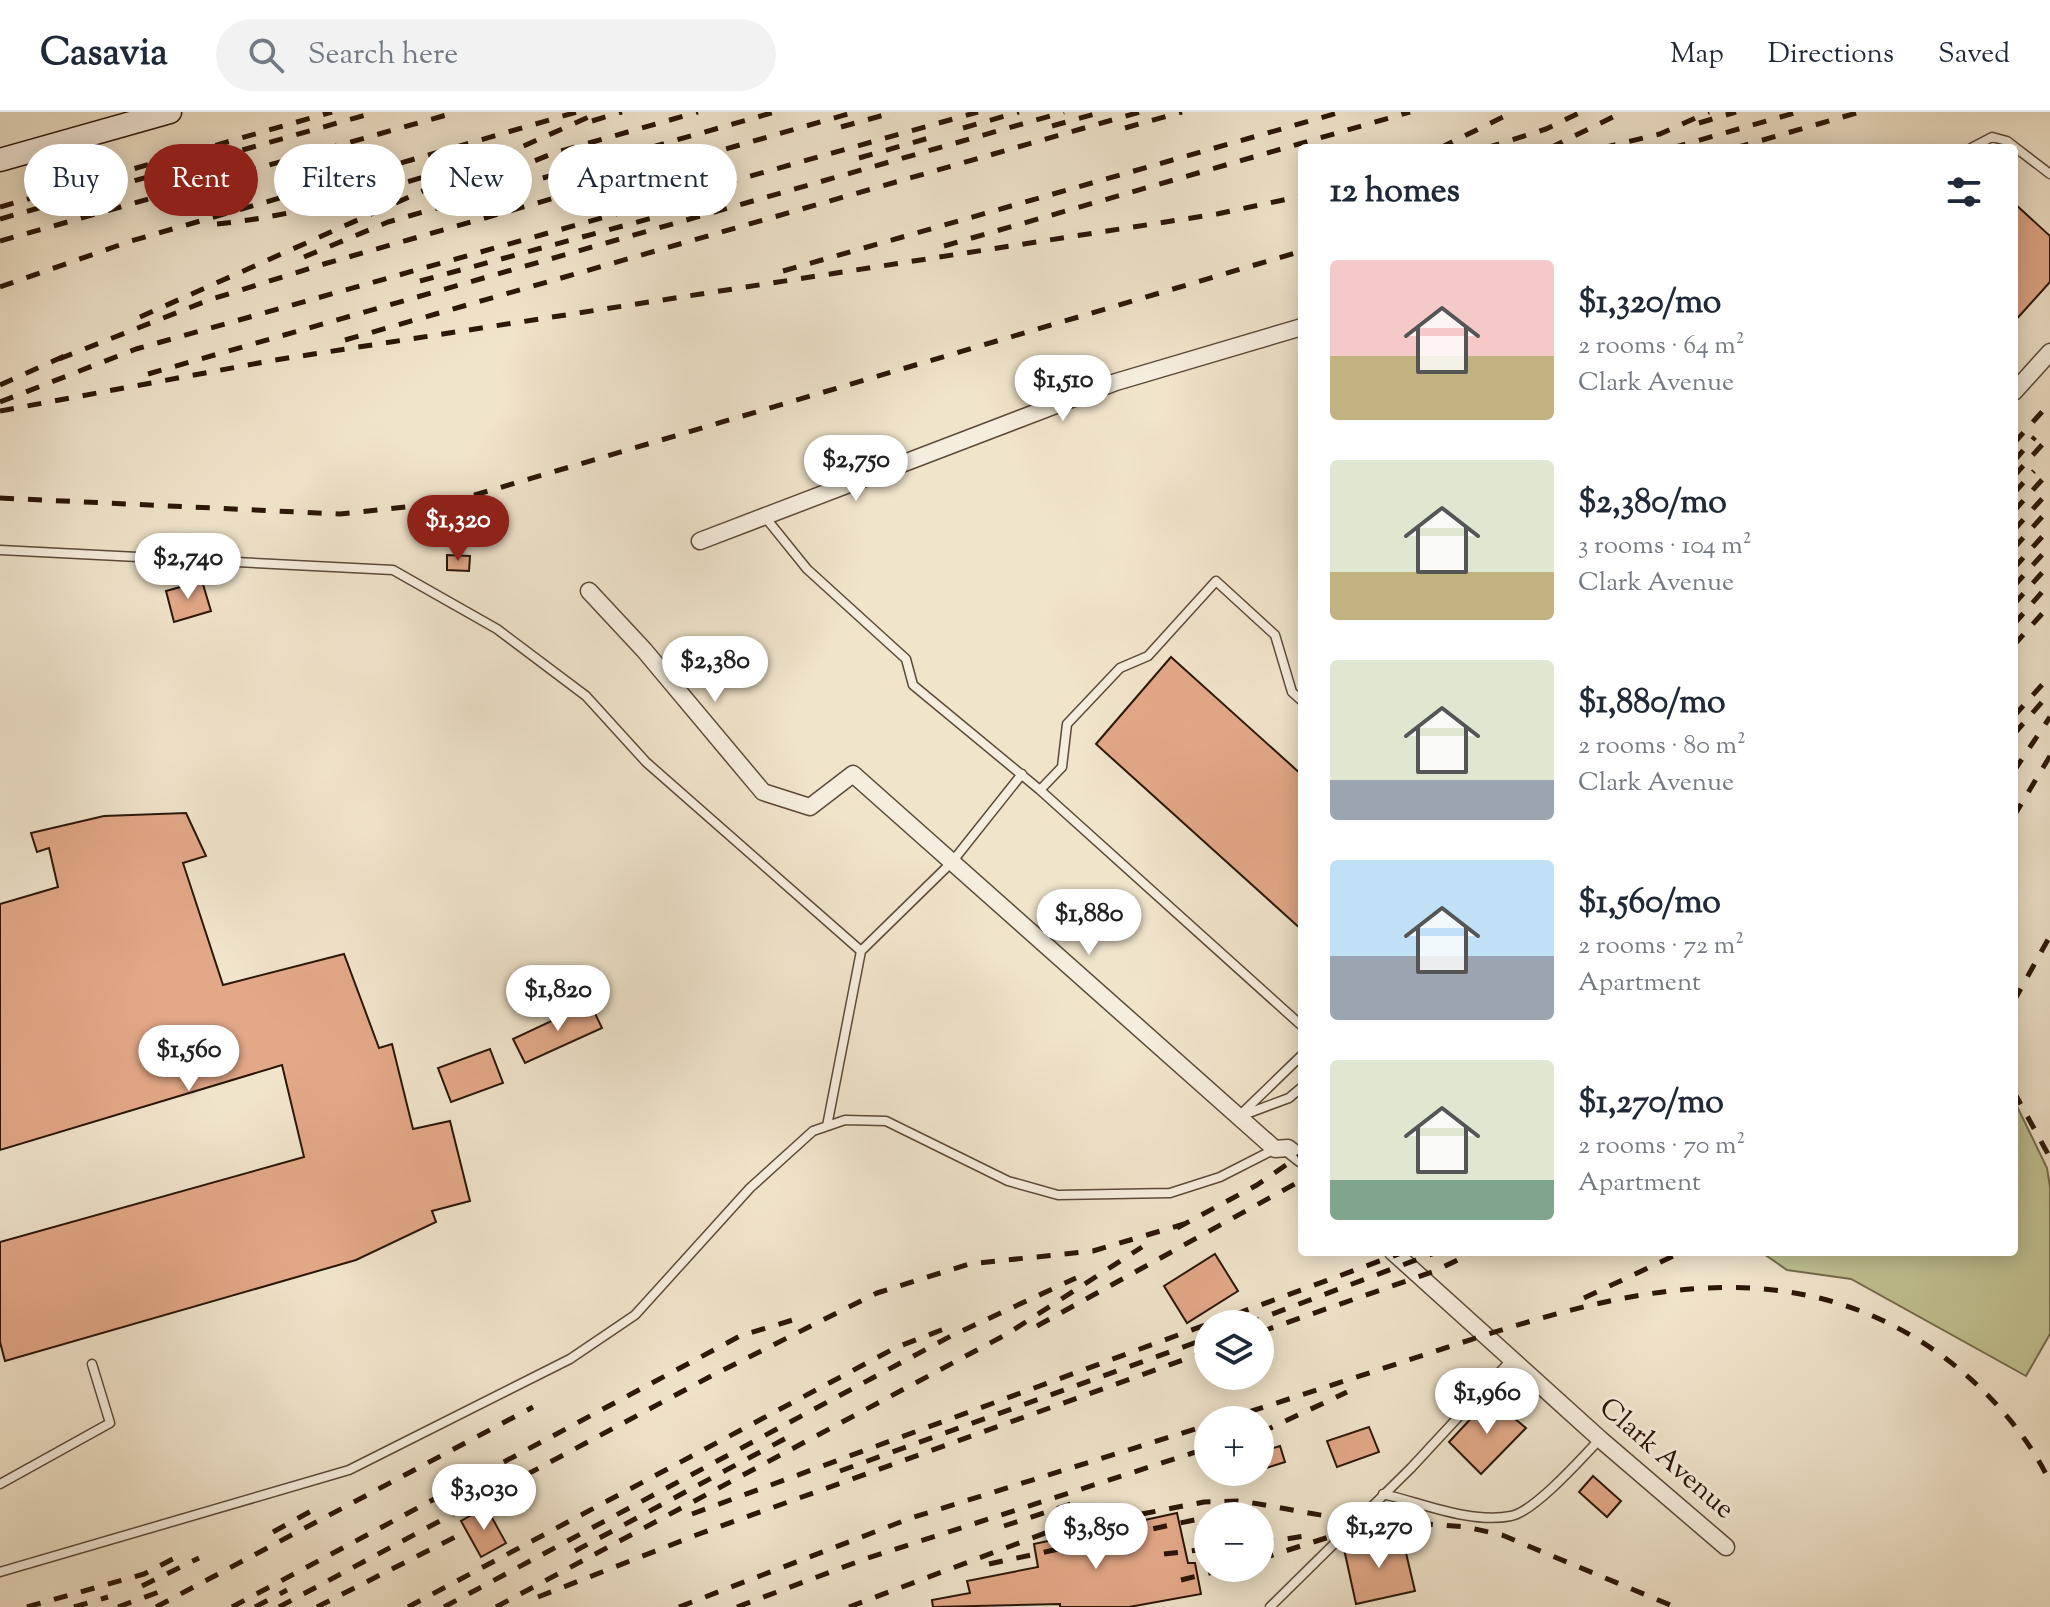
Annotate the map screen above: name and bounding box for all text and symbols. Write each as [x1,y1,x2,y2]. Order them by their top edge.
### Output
search box [216,19,776,91]
text: Casavia [40,28,168,82]
icon: search [244,33,288,77]
text: Search here [308,34,458,77]
text: Map [1670,35,1724,75]
text: Directions [1768,35,1894,75]
text: Saved [1938,35,2010,75]
chip: Buy [24,144,128,216]
chip: Rent [144,144,258,216]
chip: Filters [274,144,405,216]
chip: New [421,144,532,216]
chip: Apartment [548,144,737,216]
text: 12 homes [1330,168,1460,217]
icon: filters [1942,170,1986,214]
text: $1,320/mo [1578,279,1721,328]
icon: home [1394,292,1490,388]
text: 2 rooms · 64 m² [1578,328,1745,365]
pin: $1,510 [998,355,1128,423]
text: $1,510 [1033,362,1093,399]
text: Clark Avenue [1578,365,1734,402]
pin: $2,750 [791,435,921,503]
text: $2,750 [822,442,890,479]
text: $2,380/mo [1578,479,1727,528]
icon: home [1394,492,1490,588]
pin: $1,320 [393,495,523,563]
text: $1,320 [425,502,491,539]
text: 3 rooms · 104 m² [1578,528,1752,565]
pin: $2,740 [123,533,253,601]
text: $2,740 [153,540,223,577]
text: Clark Avenue [1578,565,1734,602]
pin: $2,380 [650,636,780,704]
text: $2,380 [680,643,750,680]
text: $1,880/mo [1578,679,1726,728]
icon: home [1394,692,1490,788]
text: 2 rooms · 80 m² [1578,728,1746,765]
text: Clark Avenue [1578,765,1734,802]
text: $1,560/mo [1578,879,1721,928]
pin: $1,880 [1024,889,1154,957]
icon: home [1394,892,1490,988]
text: $1,880 [1055,896,1123,933]
text: 2 rooms · 72 m² [1578,928,1744,965]
pin: $1,820 [493,965,623,1033]
text: Apartment [1578,965,1701,1002]
text: $1,820 [524,972,592,1009]
pin: $1,560 [124,1025,254,1093]
text: $1,560 [156,1032,222,1069]
text: $1,270/mo [1578,1079,1724,1128]
icon: home [1394,1092,1490,1188]
text: 2 rooms · 70 m² [1578,1128,1745,1165]
text: Apartment [1578,1165,1701,1202]
map controls [1194,1310,1274,1582]
button: layers [1194,1310,1274,1390]
pin: $1,960 [1422,1368,1552,1436]
text: $1,960 [1453,1375,1521,1412]
street label: Clark Avenue [1589,1389,1743,1529]
button: + [1194,1406,1274,1486]
pin: $3,030 [419,1464,549,1532]
text: $3,030 [450,1471,518,1508]
button: − [1194,1502,1274,1582]
pin: $1,270 [1314,1502,1444,1570]
pin: $3,850 [1031,1503,1161,1571]
text: $1,270 [1345,1509,1413,1546]
text: $3,850 [1063,1510,1129,1547]

